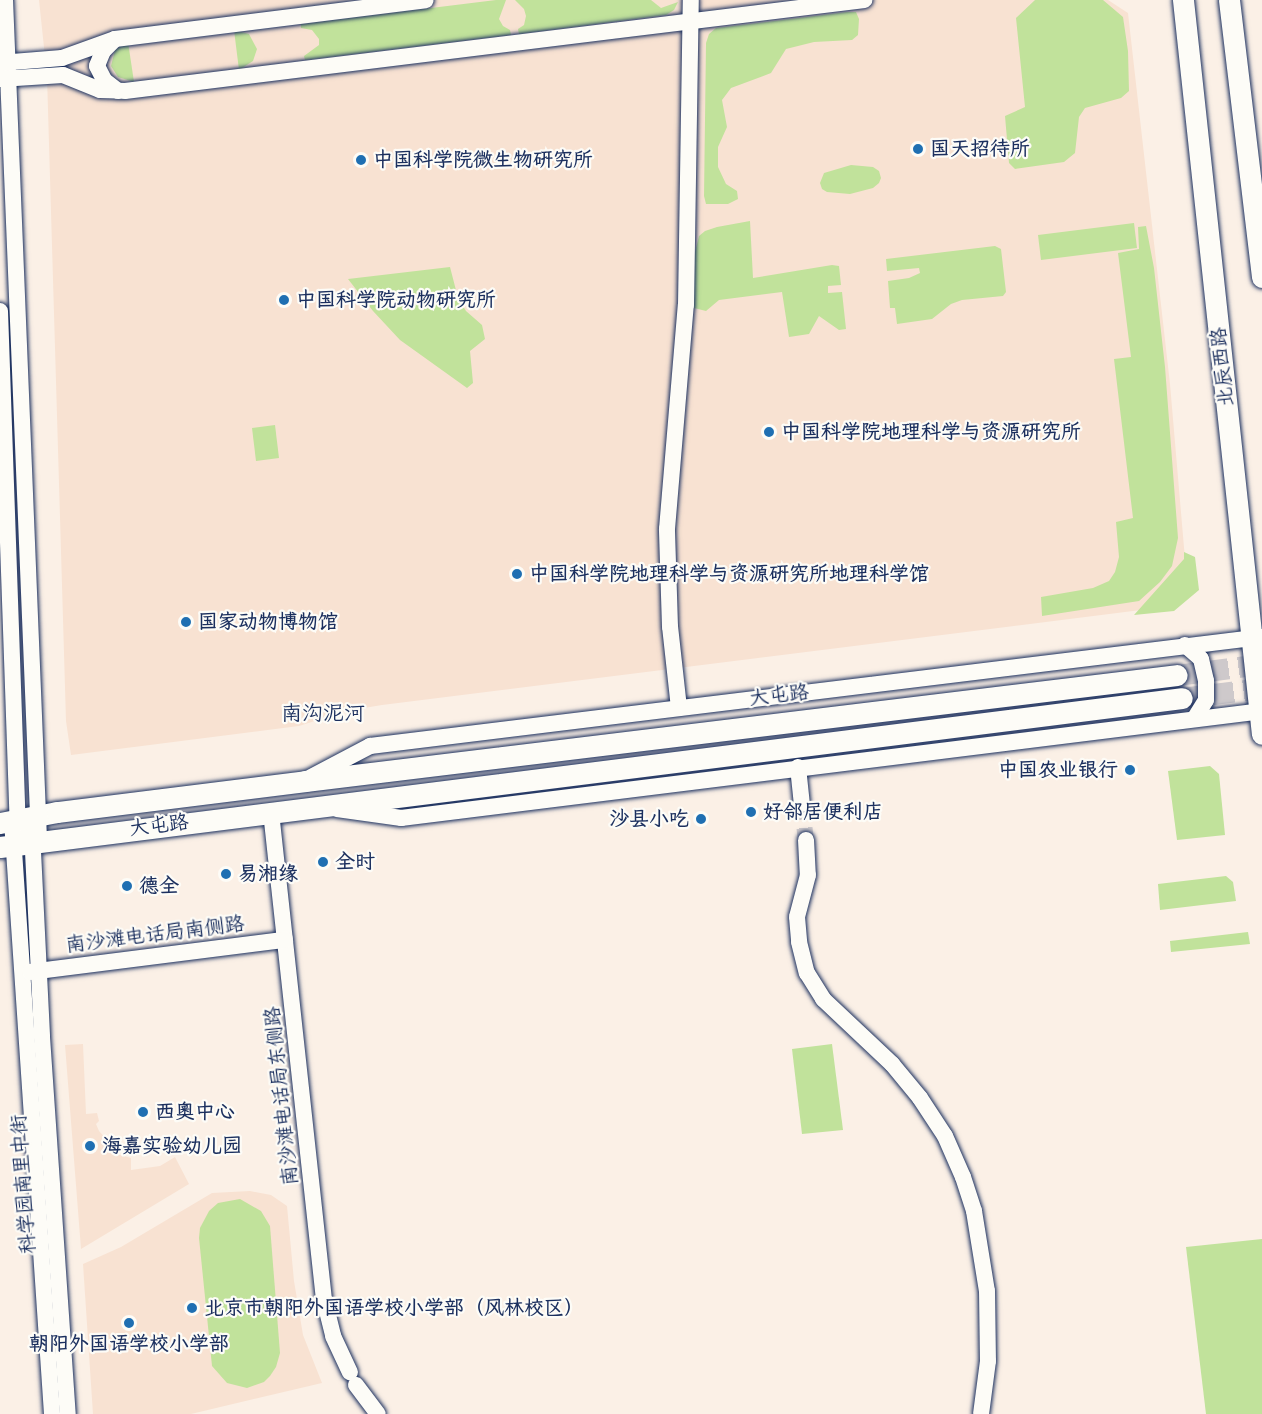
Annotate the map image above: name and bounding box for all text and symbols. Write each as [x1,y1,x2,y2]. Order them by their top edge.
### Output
place label: 国天招待所 [930,137,1030,161]
marker: 国天招待所 [911,142,925,156]
place label: 中国科学院微生物研究所 [373,148,593,172]
marker: 中国科学院微生物研究所 [354,153,368,167]
place label: 中国科学院动物研究所 [296,288,496,312]
marker: 中国科学院动物研究所 [277,293,291,307]
street label: 北辰西路 [1207,326,1239,408]
place label: 中国科学院地理科学与资源研究所 [781,420,1081,444]
marker: 中国科学院地理科学与资源研究所 [762,425,776,439]
place label: 中国科学院地理科学与资源研究所地理科学馆 [529,562,929,586]
marker: 中国科学院地理科学与资源研究所地理科学馆 [510,567,524,581]
place label: 国家动物博物馆 [198,610,338,634]
marker: 国家动物博物馆 [179,615,193,629]
street label: 大屯路 [748,680,810,712]
district label: 南沟泥河 [281,701,365,727]
place label: 中国农业银行 [998,758,1118,782]
marker: 中国农业银行 [1123,763,1137,777]
place label: 好邻居便利店 [763,800,883,824]
marker: 好邻居便利店 [744,805,758,819]
place label: 沙县小吃 [609,807,689,831]
street label: 大屯路 [128,810,190,842]
marker: 沙县小吃 [694,812,708,826]
place label: 全时 [335,850,375,874]
marker: 全时 [316,855,330,869]
place label: 易湘缘 [238,862,298,886]
marker: 易湘缘 [219,867,233,881]
place label: 德全 [139,874,179,898]
marker: 德全 [120,879,134,893]
street label: 南沙滩电话局南侧路 [64,912,246,958]
street label: 南沙滩电话局东侧路 [261,1005,303,1187]
place label: 西奥中心 [155,1100,235,1124]
marker: 西奥中心 [136,1105,150,1119]
street label: 科学园南里中街 [7,1113,41,1255]
place label: 海嘉实验幼儿园 [102,1134,242,1158]
marker: 海嘉实验幼儿园 [83,1139,97,1153]
place label: 北京市朝阳外国语学校小学部（风林校区） [204,1296,584,1320]
marker: 北京市朝阳外国语学校小学部（风林校区） [185,1301,199,1315]
marker: 朝阳外国语学校小学部 [122,1316,136,1330]
place label: 朝阳外国语学校小学部 [29,1332,229,1356]

